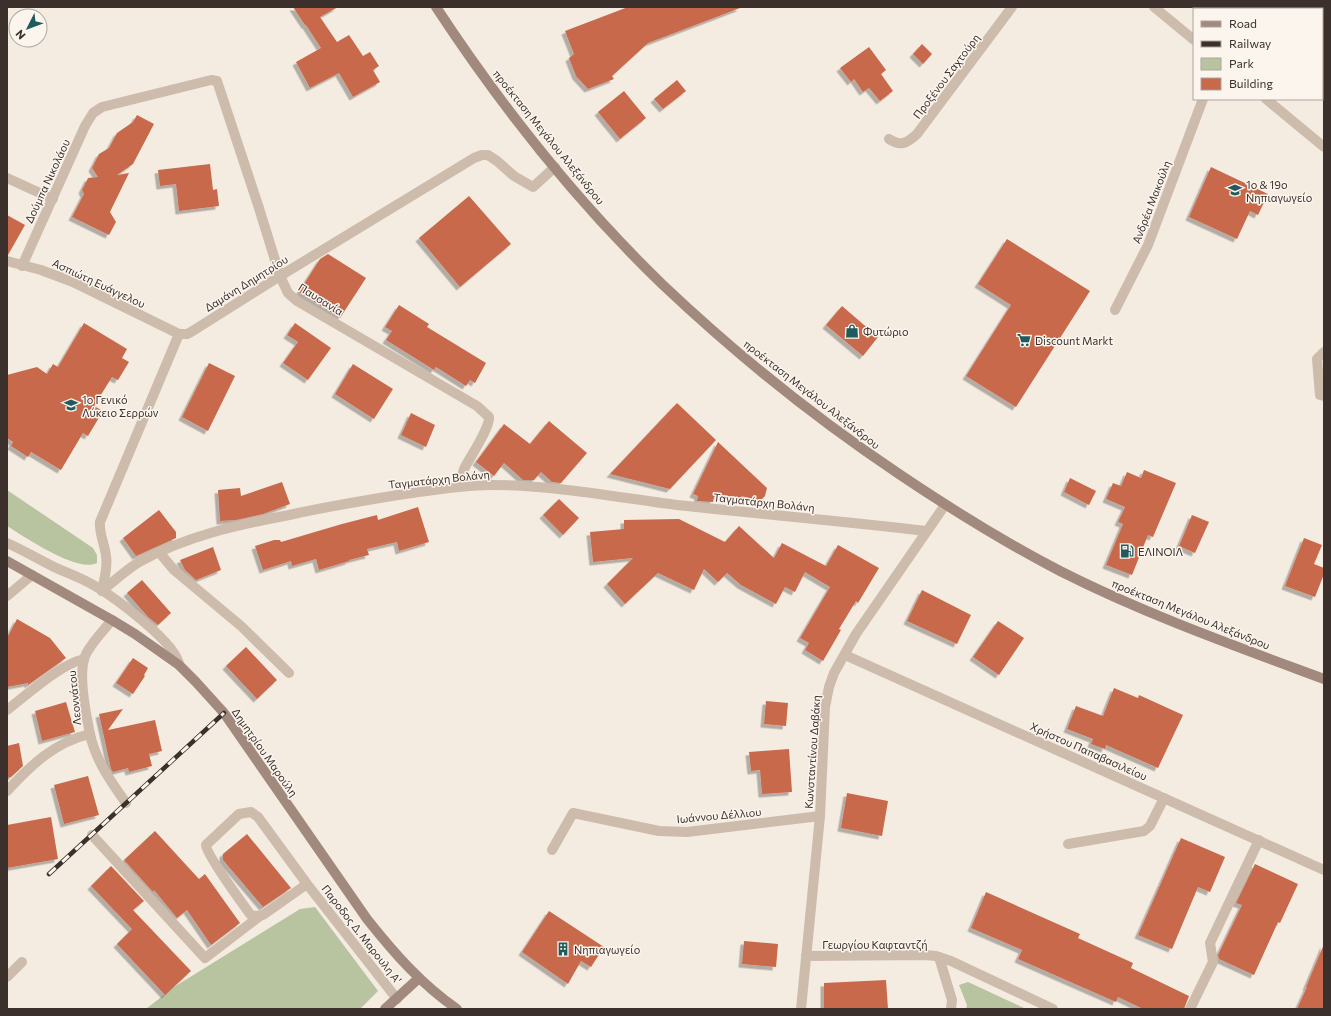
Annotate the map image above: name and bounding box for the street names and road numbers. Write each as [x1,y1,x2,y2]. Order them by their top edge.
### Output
street label: Προξένου Σαχτούρη [910,31,982,121]
street label: προέκταση Μεγάλου Αλεξάνδρου [491,67,607,207]
street label: Δούμπα Νικολάου [22,137,72,225]
street label: Ανδρέα Μακούλη [1129,159,1173,245]
street label: Δαμάνη Δημητρίου [202,252,290,314]
street label: Ασπιώτη Ευάγγελου [51,256,147,310]
street label: Παυσανία [296,280,346,318]
street label: προέκταση Μεγάλου Αλεξάνδρου [741,337,883,451]
street label: Ταγματάρχη Βολάνη [388,467,490,491]
street label: Ταγματάρχη Βολάνη [713,490,815,514]
street label: προέκταση Μεγάλου Αλεξάνδρου [1110,576,1272,652]
street label: Λεοννάτου [65,670,83,726]
street label: Κωνσταντίνου Δαβάκη [802,695,822,809]
street label: Δημητρίου Μαρούλη [230,705,300,799]
street label: Χρήστου Παπαβασιλείου [1029,719,1149,783]
street label: Ιωάννου Δέλλιου [676,805,762,825]
street label: Παροδος Δ. Μαρουλη Α' [319,882,405,986]
street label: Γεωργίου Καφταντζή [822,938,928,951]

